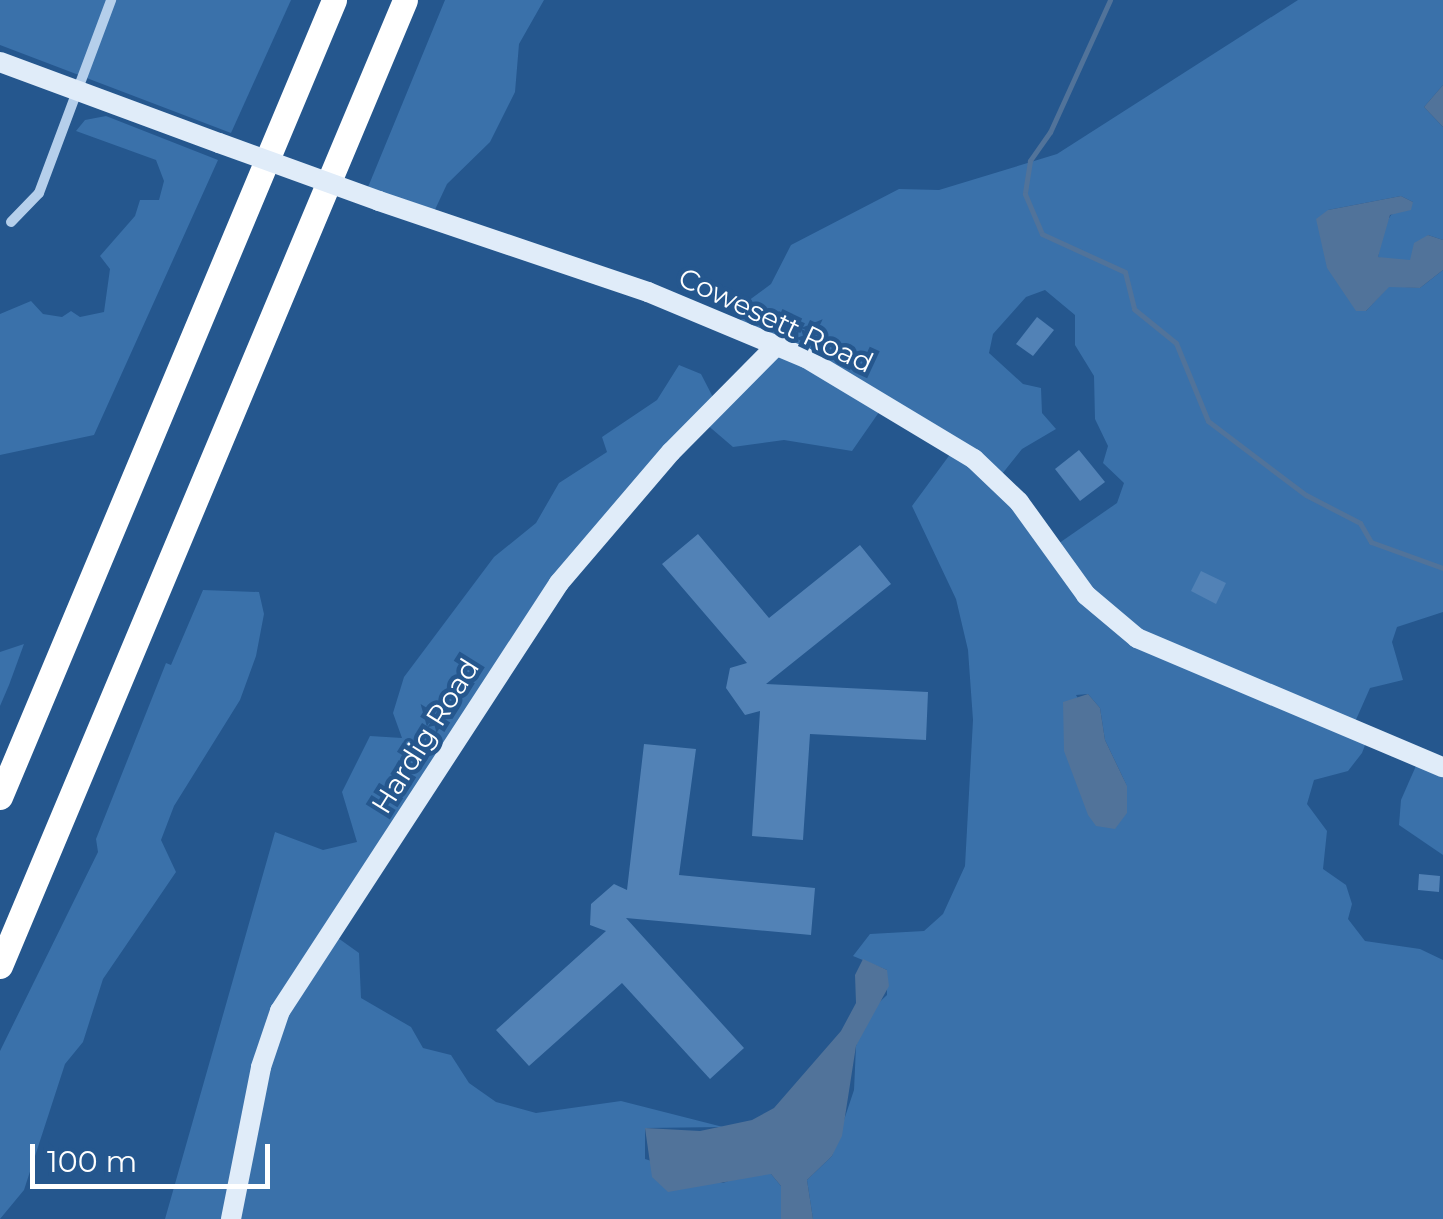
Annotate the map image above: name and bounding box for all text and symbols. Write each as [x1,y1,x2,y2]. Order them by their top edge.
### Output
street label: Cowesett Road [673,260,879,380]
street label: Hardig Road [364,652,486,820]
scale bar [35,1124,275,1186]
text: 100 m [47,1143,137,1180]

